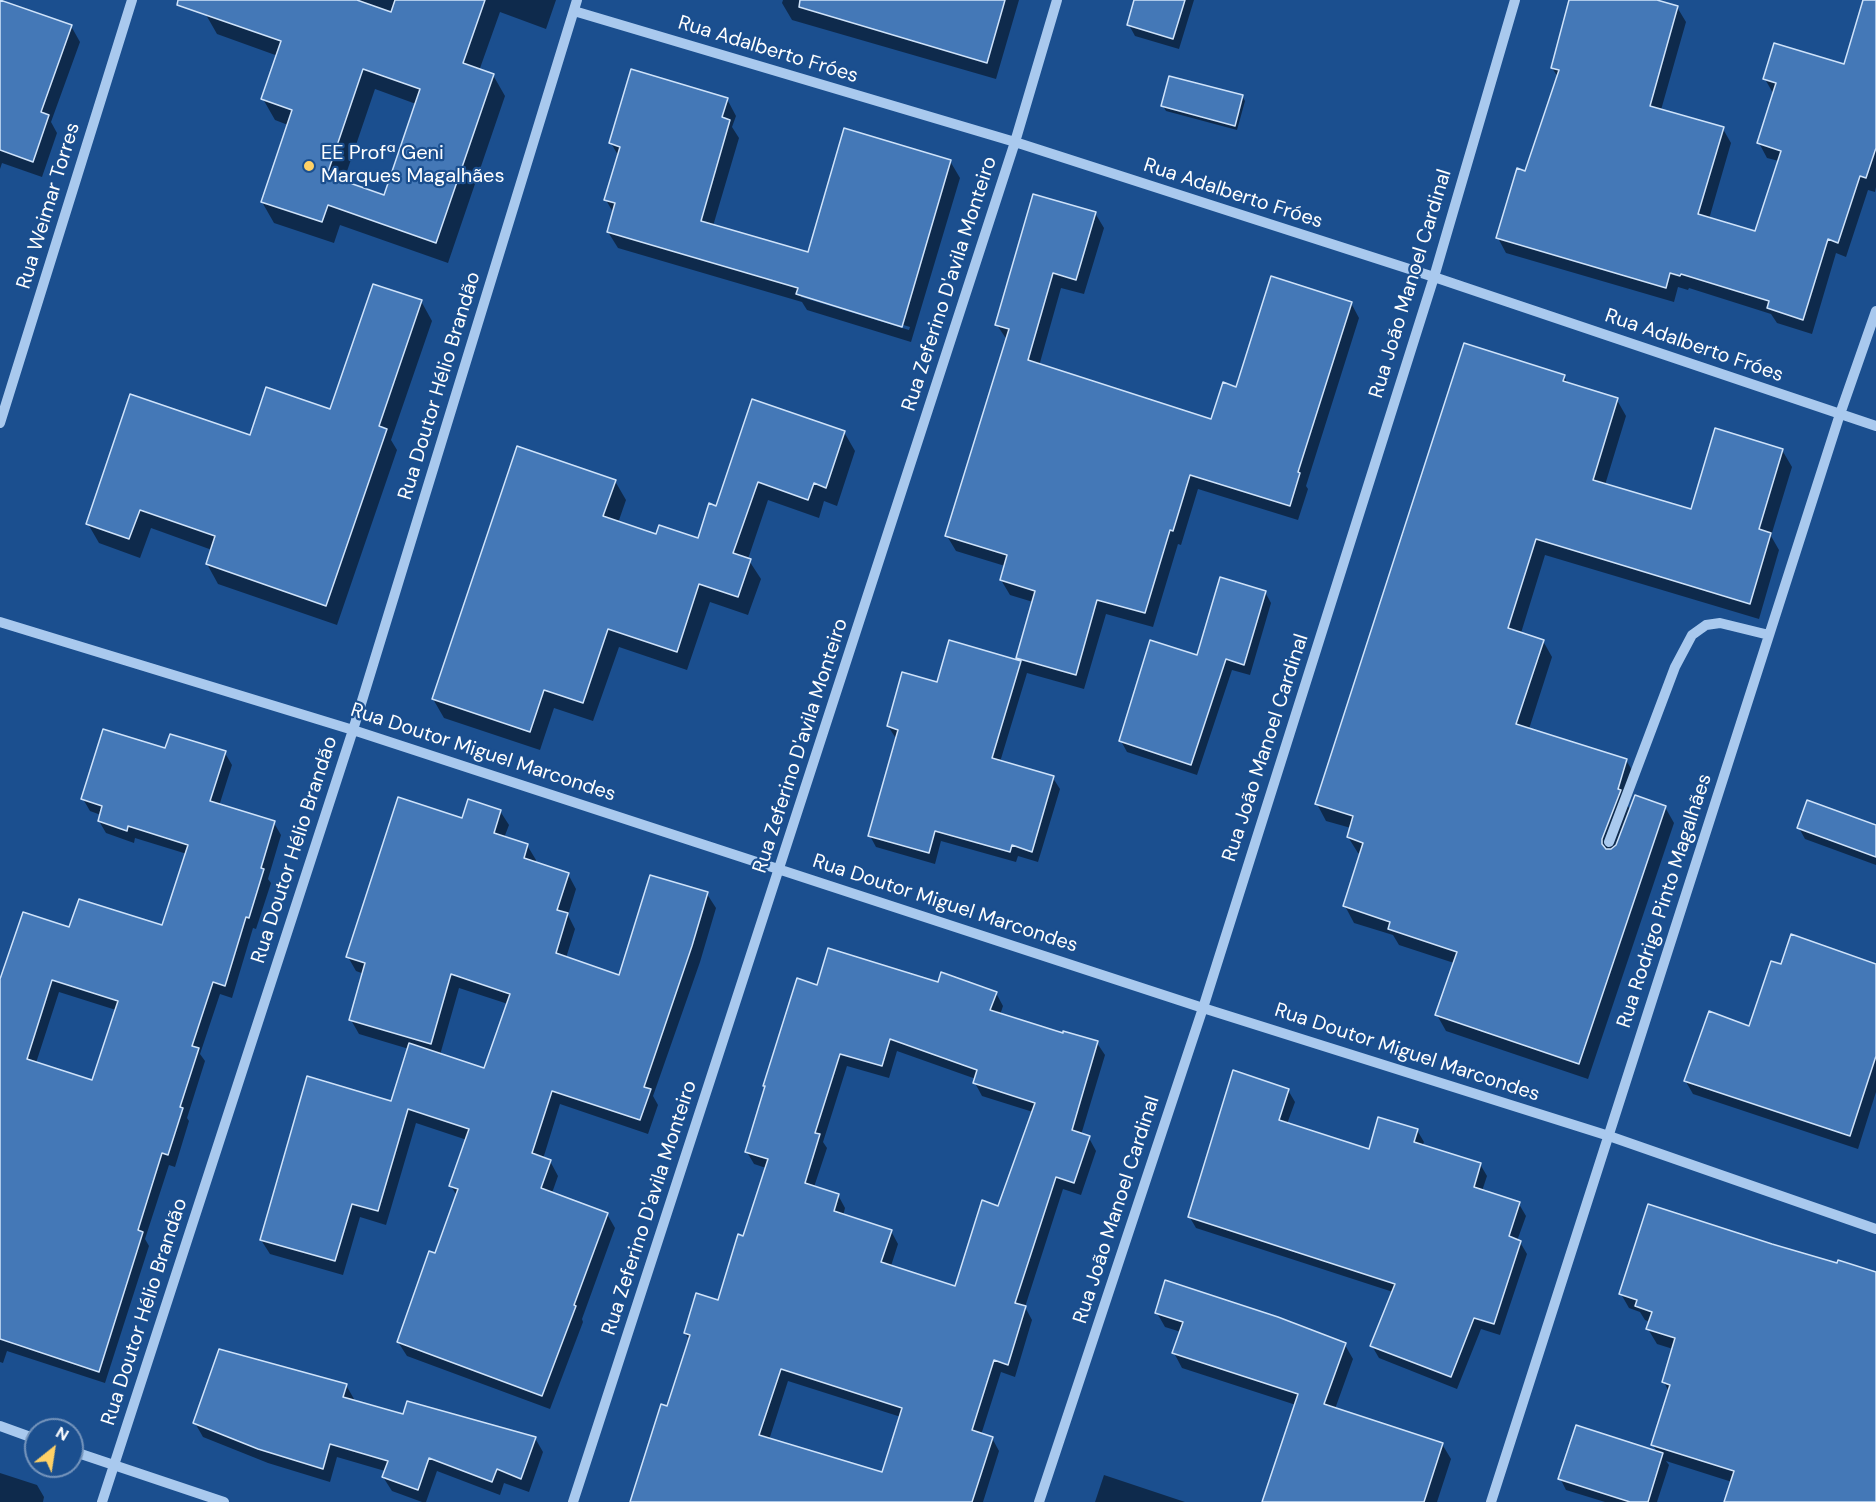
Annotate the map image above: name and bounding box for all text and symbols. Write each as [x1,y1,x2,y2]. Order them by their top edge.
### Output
street label: Rua Adalberto Fróes [675,11,861,89]
street label: Rua Weimar Torres [12,120,86,292]
place label: EE Profª Geni Marques Magalhães [321,142,504,189]
street label: Rua Zeferino D'avila Monteiro [897,154,1003,414]
street label: Rua Adalberto Fróes [1140,154,1326,234]
marker: EE Profª Geni Marques Magalhães [302,159,316,173]
street label: Rua João Manoel Cardinal [1365,167,1457,401]
street label: Rua Doutor Hélio Brandão [394,269,486,503]
street label: Rua Adalberto Fróes [1602,304,1786,388]
street label: Rua Zeferino D'avila Monteiro [748,616,854,876]
street label: Rua João Manoel Cardinal [1218,631,1314,865]
street label: Rua Doutor Miguel Marcondes [347,699,619,807]
street label: Rua Doutor Hélio Brandão [247,733,343,967]
street label: Rua Rodrigo Pinto Magalhães [1612,771,1718,1031]
street label: Rua Doutor Miguel Marcondes [809,850,1081,958]
street label: Rua Doutor Miguel Marcondes [1271,999,1543,1107]
street label: Rua Zeferino D'avila Monteiro [597,1078,703,1338]
street label: Rua João Manoel Cardinal [1069,1093,1165,1327]
street label: Rua Doutor Hélio Brandão [97,1195,193,1429]
north arrow [24,1418,84,1478]
text: N [52,1422,73,1446]

